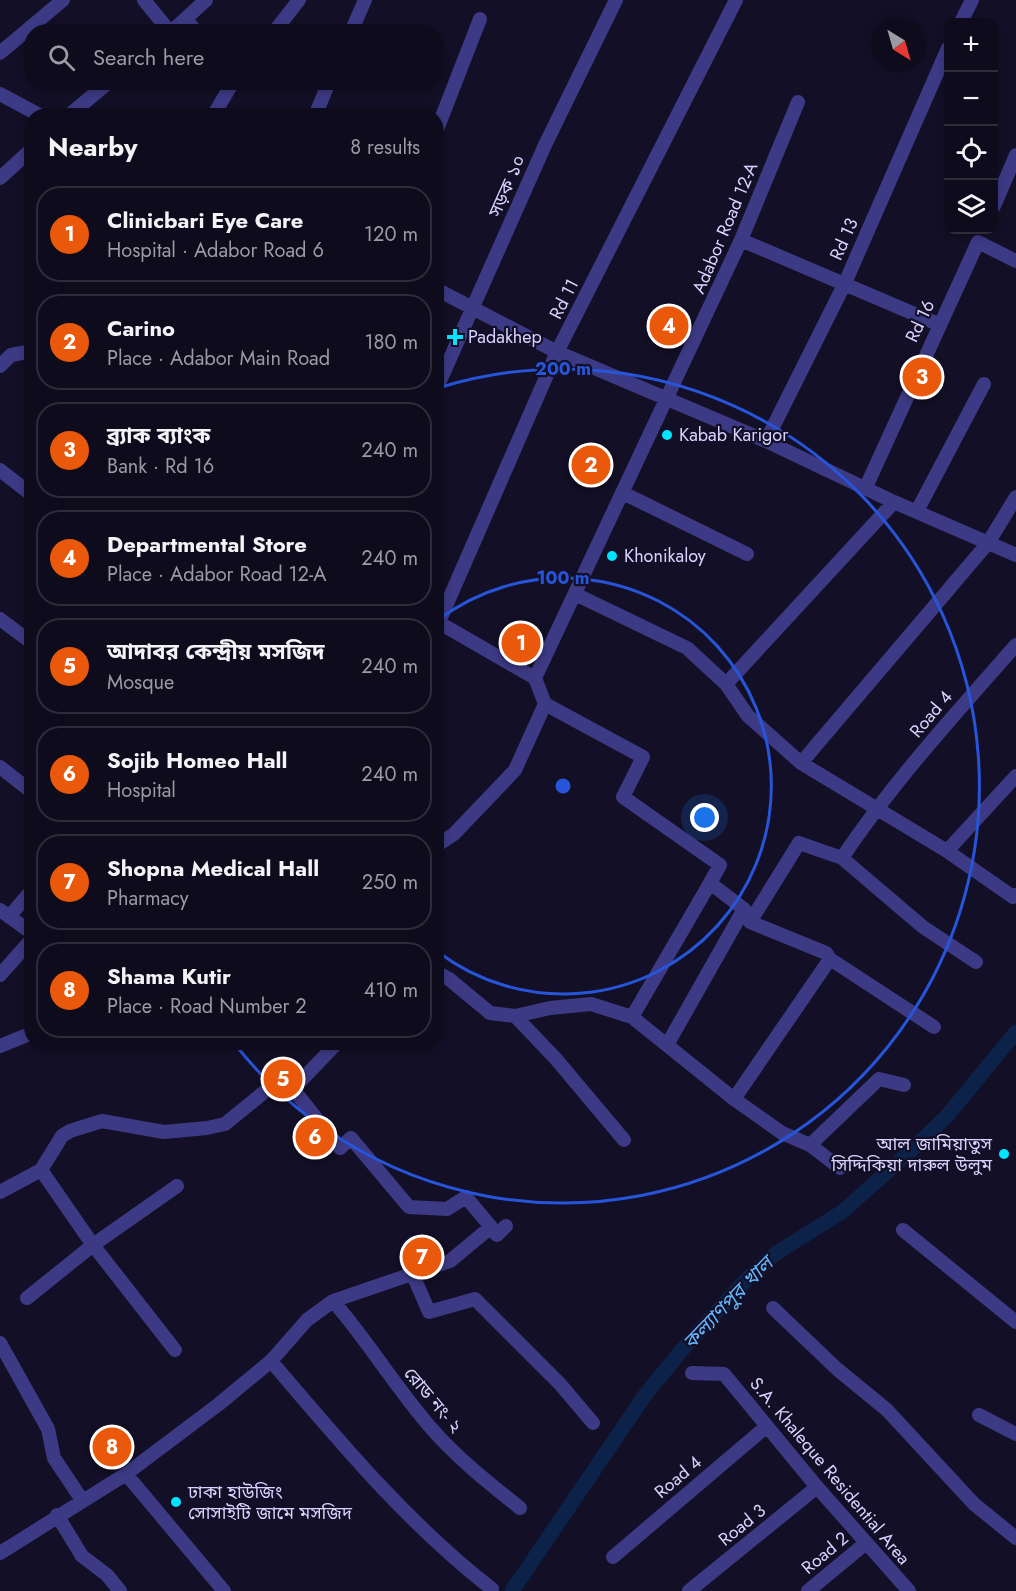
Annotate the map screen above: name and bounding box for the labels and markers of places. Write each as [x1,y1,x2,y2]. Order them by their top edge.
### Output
pin: 4 [650,304,688,348]
place label: Padakhep [468,324,542,350]
marker: Padakhep [446,328,464,346]
pin: 3 [902,354,942,400]
place label: Kabab Karigor [679,422,789,448]
marker: Kabab Karigor [660,428,674,442]
pin: 2 [572,442,610,488]
place label: Khonikaloy [624,543,706,569]
marker: Khonikaloy [605,549,619,563]
pin: 1 [502,620,540,666]
centre of rings [553,776,573,796]
pin: 5 [264,1056,302,1102]
pin: 6 [296,1114,334,1160]
place label: আল জামিয়াতুস সিদ্দিকিয়া দারুল উলুম [830,1131,993,1178]
marker: আল জামিয়াতুস সিদ্দিকিয়া দারুল উলুম [997,1147,1011,1161]
pin: 7 [402,1234,442,1280]
pin: 8 [92,1424,132,1470]
place label: ঢাকা হাউজিং সোসাইটি জামে মসজিদ [187,1479,353,1526]
marker: ঢাকা হাউজিং সোসাইটি জামে মসজিদ [169,1495,183,1509]

